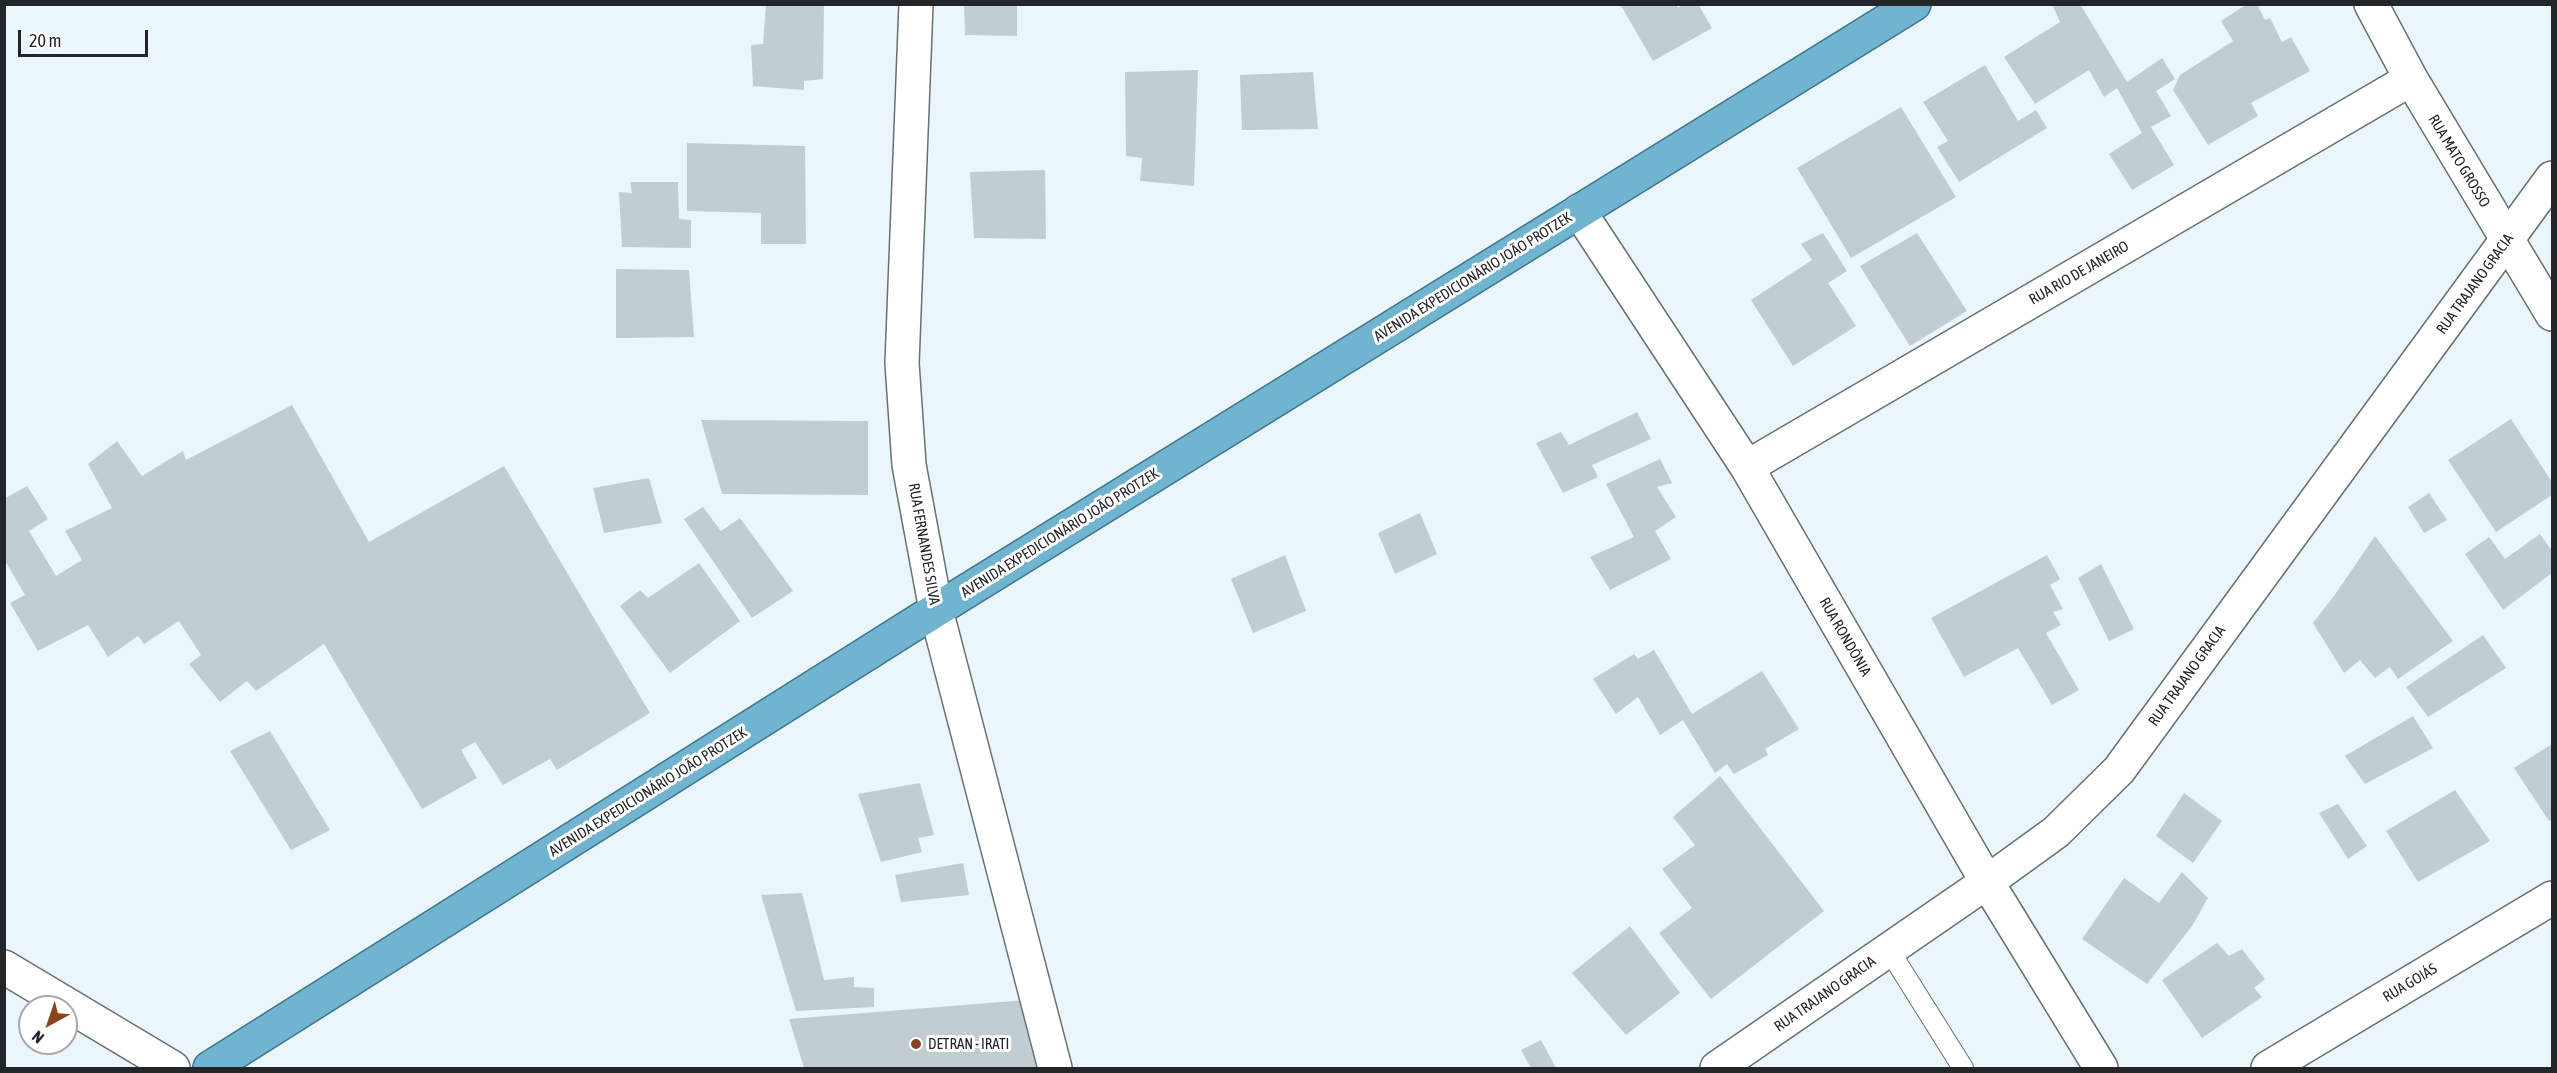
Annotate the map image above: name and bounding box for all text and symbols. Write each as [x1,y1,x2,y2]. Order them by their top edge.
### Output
scale bar [21,18,152,56]
text: 20 m [29,30,61,51]
street label: RUA MATO GROSSO [2424,111,2494,211]
street label: AVENIDA EXPEDICIONÁRIO JOÃO PROTZEK [1371,208,1575,346]
street label: RUA TRAJANO GRACIA [2433,230,2517,338]
street label: RUA RIO DE JANEIRO [2026,237,2132,309]
street label: AVENIDA EXPEDICIONÁRIO JOÃO PROTZEK [958,464,1162,602]
street label: RUA FERNANDES SILVA [904,482,944,606]
street label: RUA RONDÔNIA [1815,594,1875,680]
street label: RUA TRAJANO GRACIA [2145,622,2229,730]
street label: AVENIDA EXPEDICIONÁRIO JOÃO PROTZEK [546,723,750,861]
street label: RUA TRAJANO GRACIA [1771,952,1879,1036]
street label: RUA GOIÁS [2380,960,2440,1006]
north arrow [18,995,78,1055]
text: N [28,1027,47,1047]
place label: DETRAN - IRATI [928,1035,1009,1053]
marker: DETRAN - IRATI [909,1037,923,1051]

